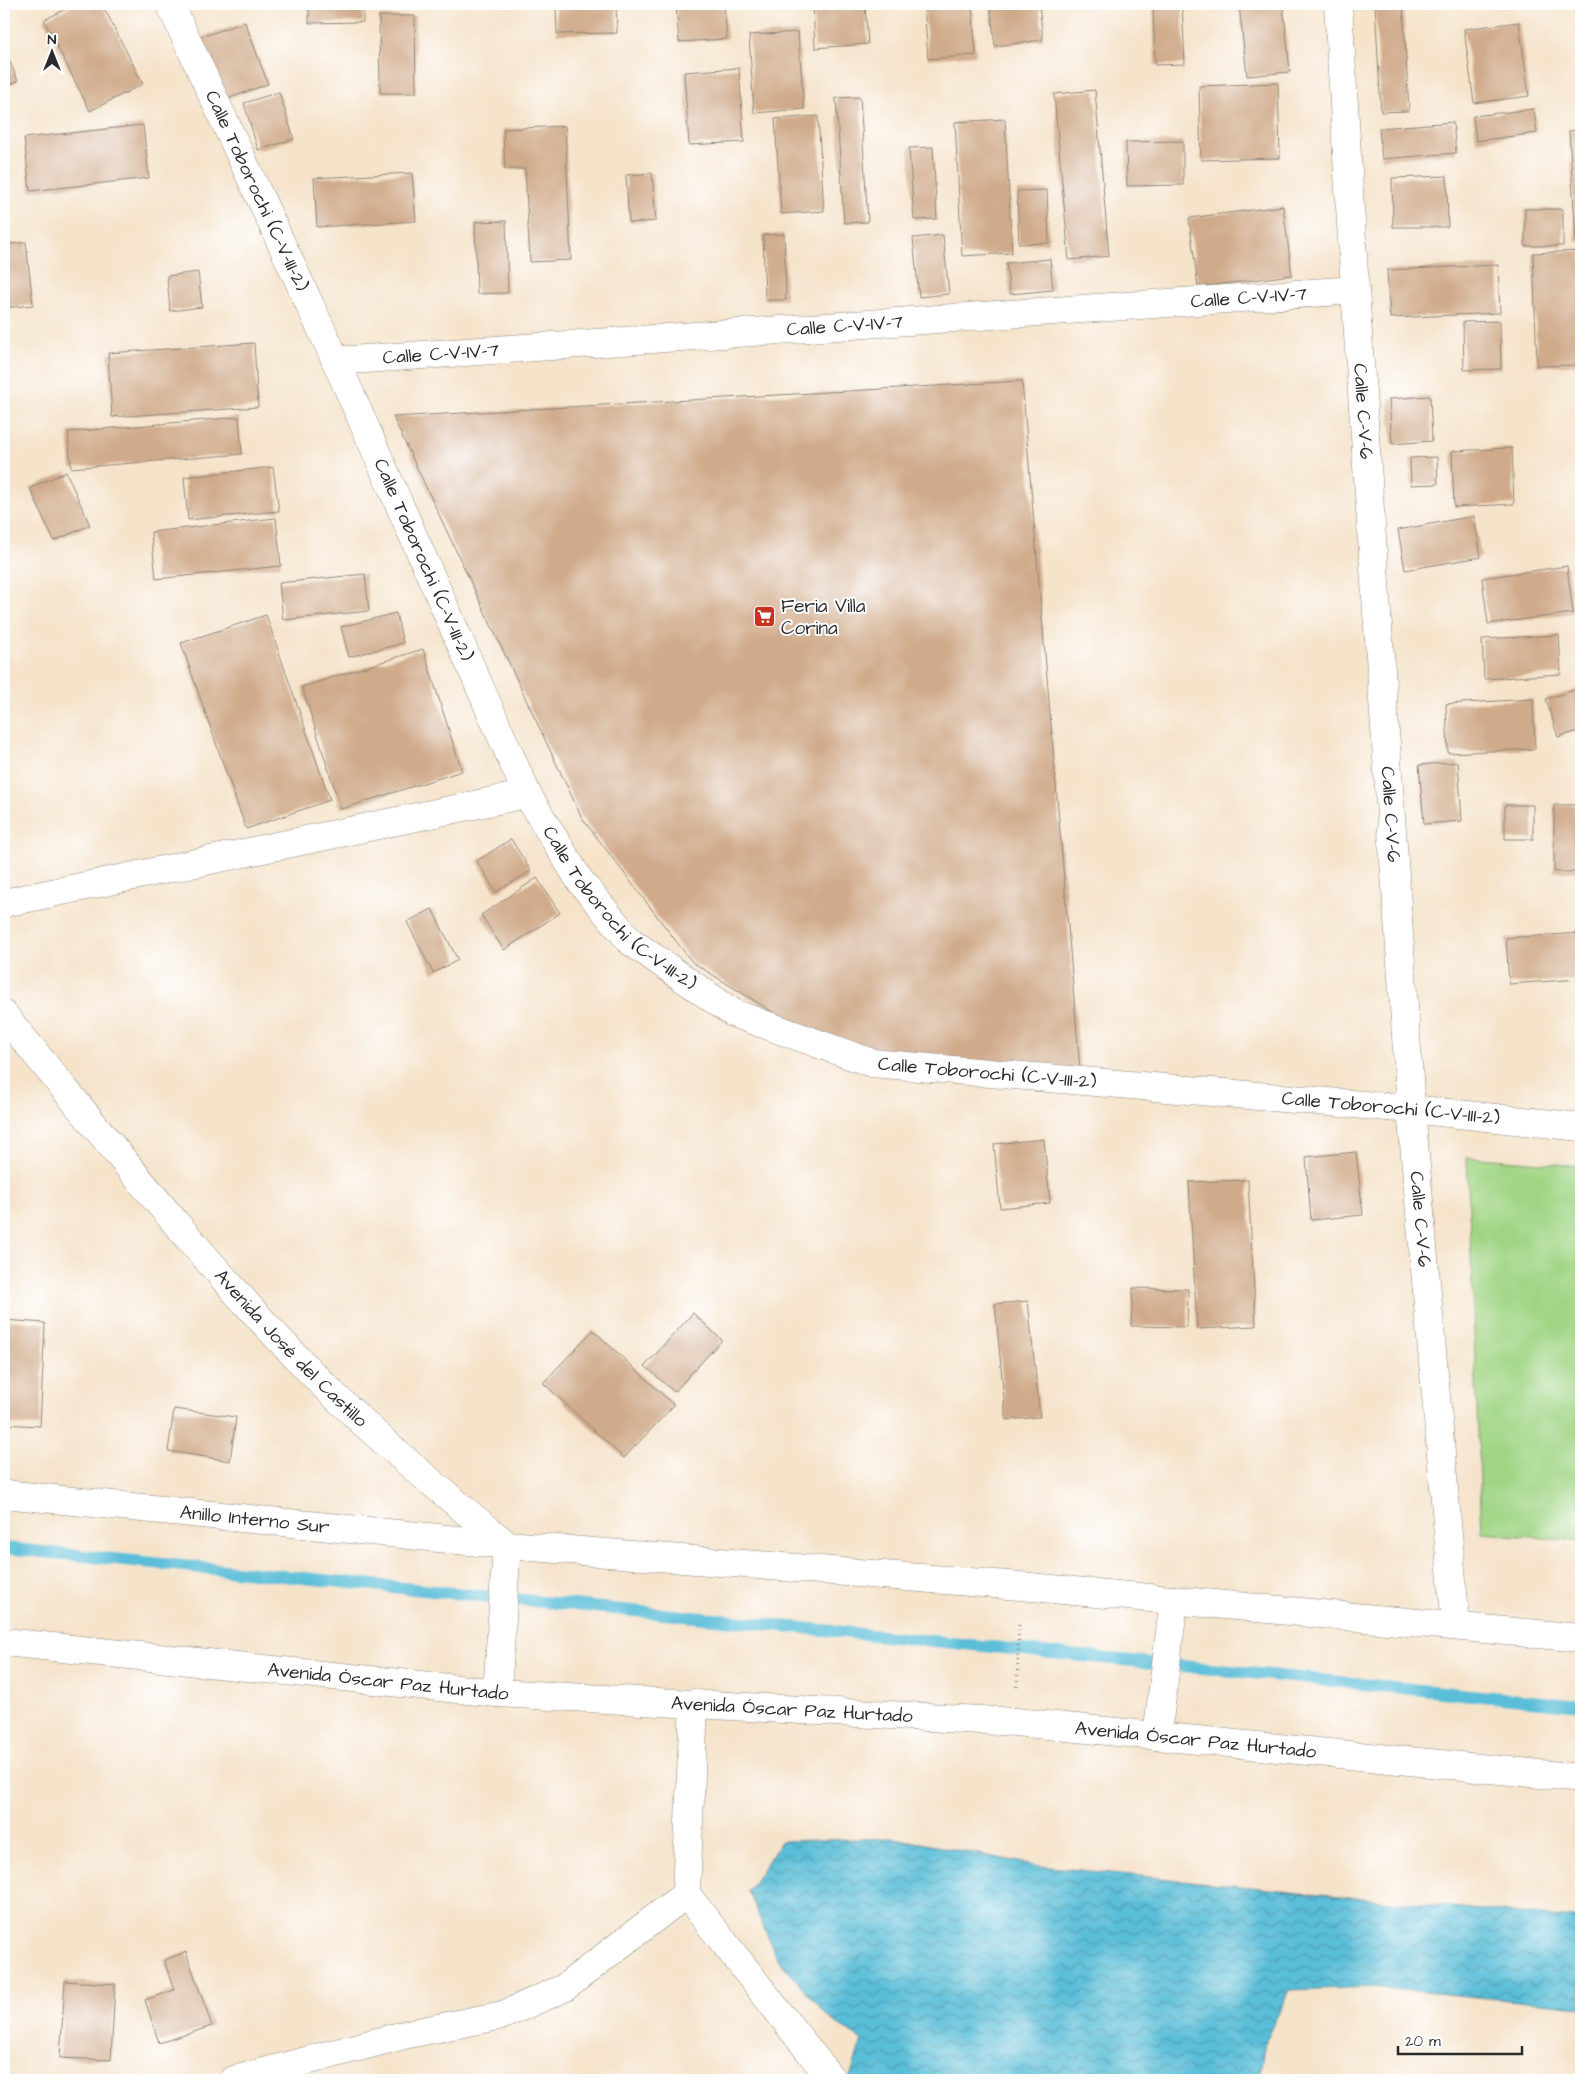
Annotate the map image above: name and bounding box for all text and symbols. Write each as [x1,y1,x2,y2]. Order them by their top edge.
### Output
north arrow [28,28,78,78]
text: N [48,30,57,50]
street label: Calle Toborochi (C-V-III-2) [198,86,315,296]
street label: Calle C-V-IV-7 [1190,280,1308,315]
street label: Calle C-V-IV-7 [786,308,904,343]
street label: Calle C-V-IV-7 [382,336,500,371]
street label: Calle C-V-6 [1347,362,1380,460]
street label: Calle Toborochi (C-V-III-2) [367,454,480,666]
place label: Feria Villa Corina [781,593,866,642]
supermarket icon: Feria Villa Corina [753,605,777,629]
street label: Calle C-V-6 [1374,765,1408,863]
street label: Calle Toborochi (C-V-III-2) [536,821,702,997]
street label: Calle Toborochi (C-V-III-2) [877,1050,1098,1096]
street label: Calle Toborochi (C-V-III-2) [1281,1085,1501,1132]
street label: Calle C-V-6 [1403,1170,1438,1268]
street label: Avenida José del Castillo [208,1263,374,1434]
street label: Anillo Interno Sur [179,1498,331,1540]
street label: Avenida Óscar Paz Hurtado [266,1656,509,1707]
street label: Avenida Óscar Paz Hurtado [670,1689,914,1730]
street label: Avenida Óscar Paz Hurtado [1074,1714,1318,1765]
scale bar [1398,2024,1521,2056]
text: 20 m [1405,2031,1441,2052]

